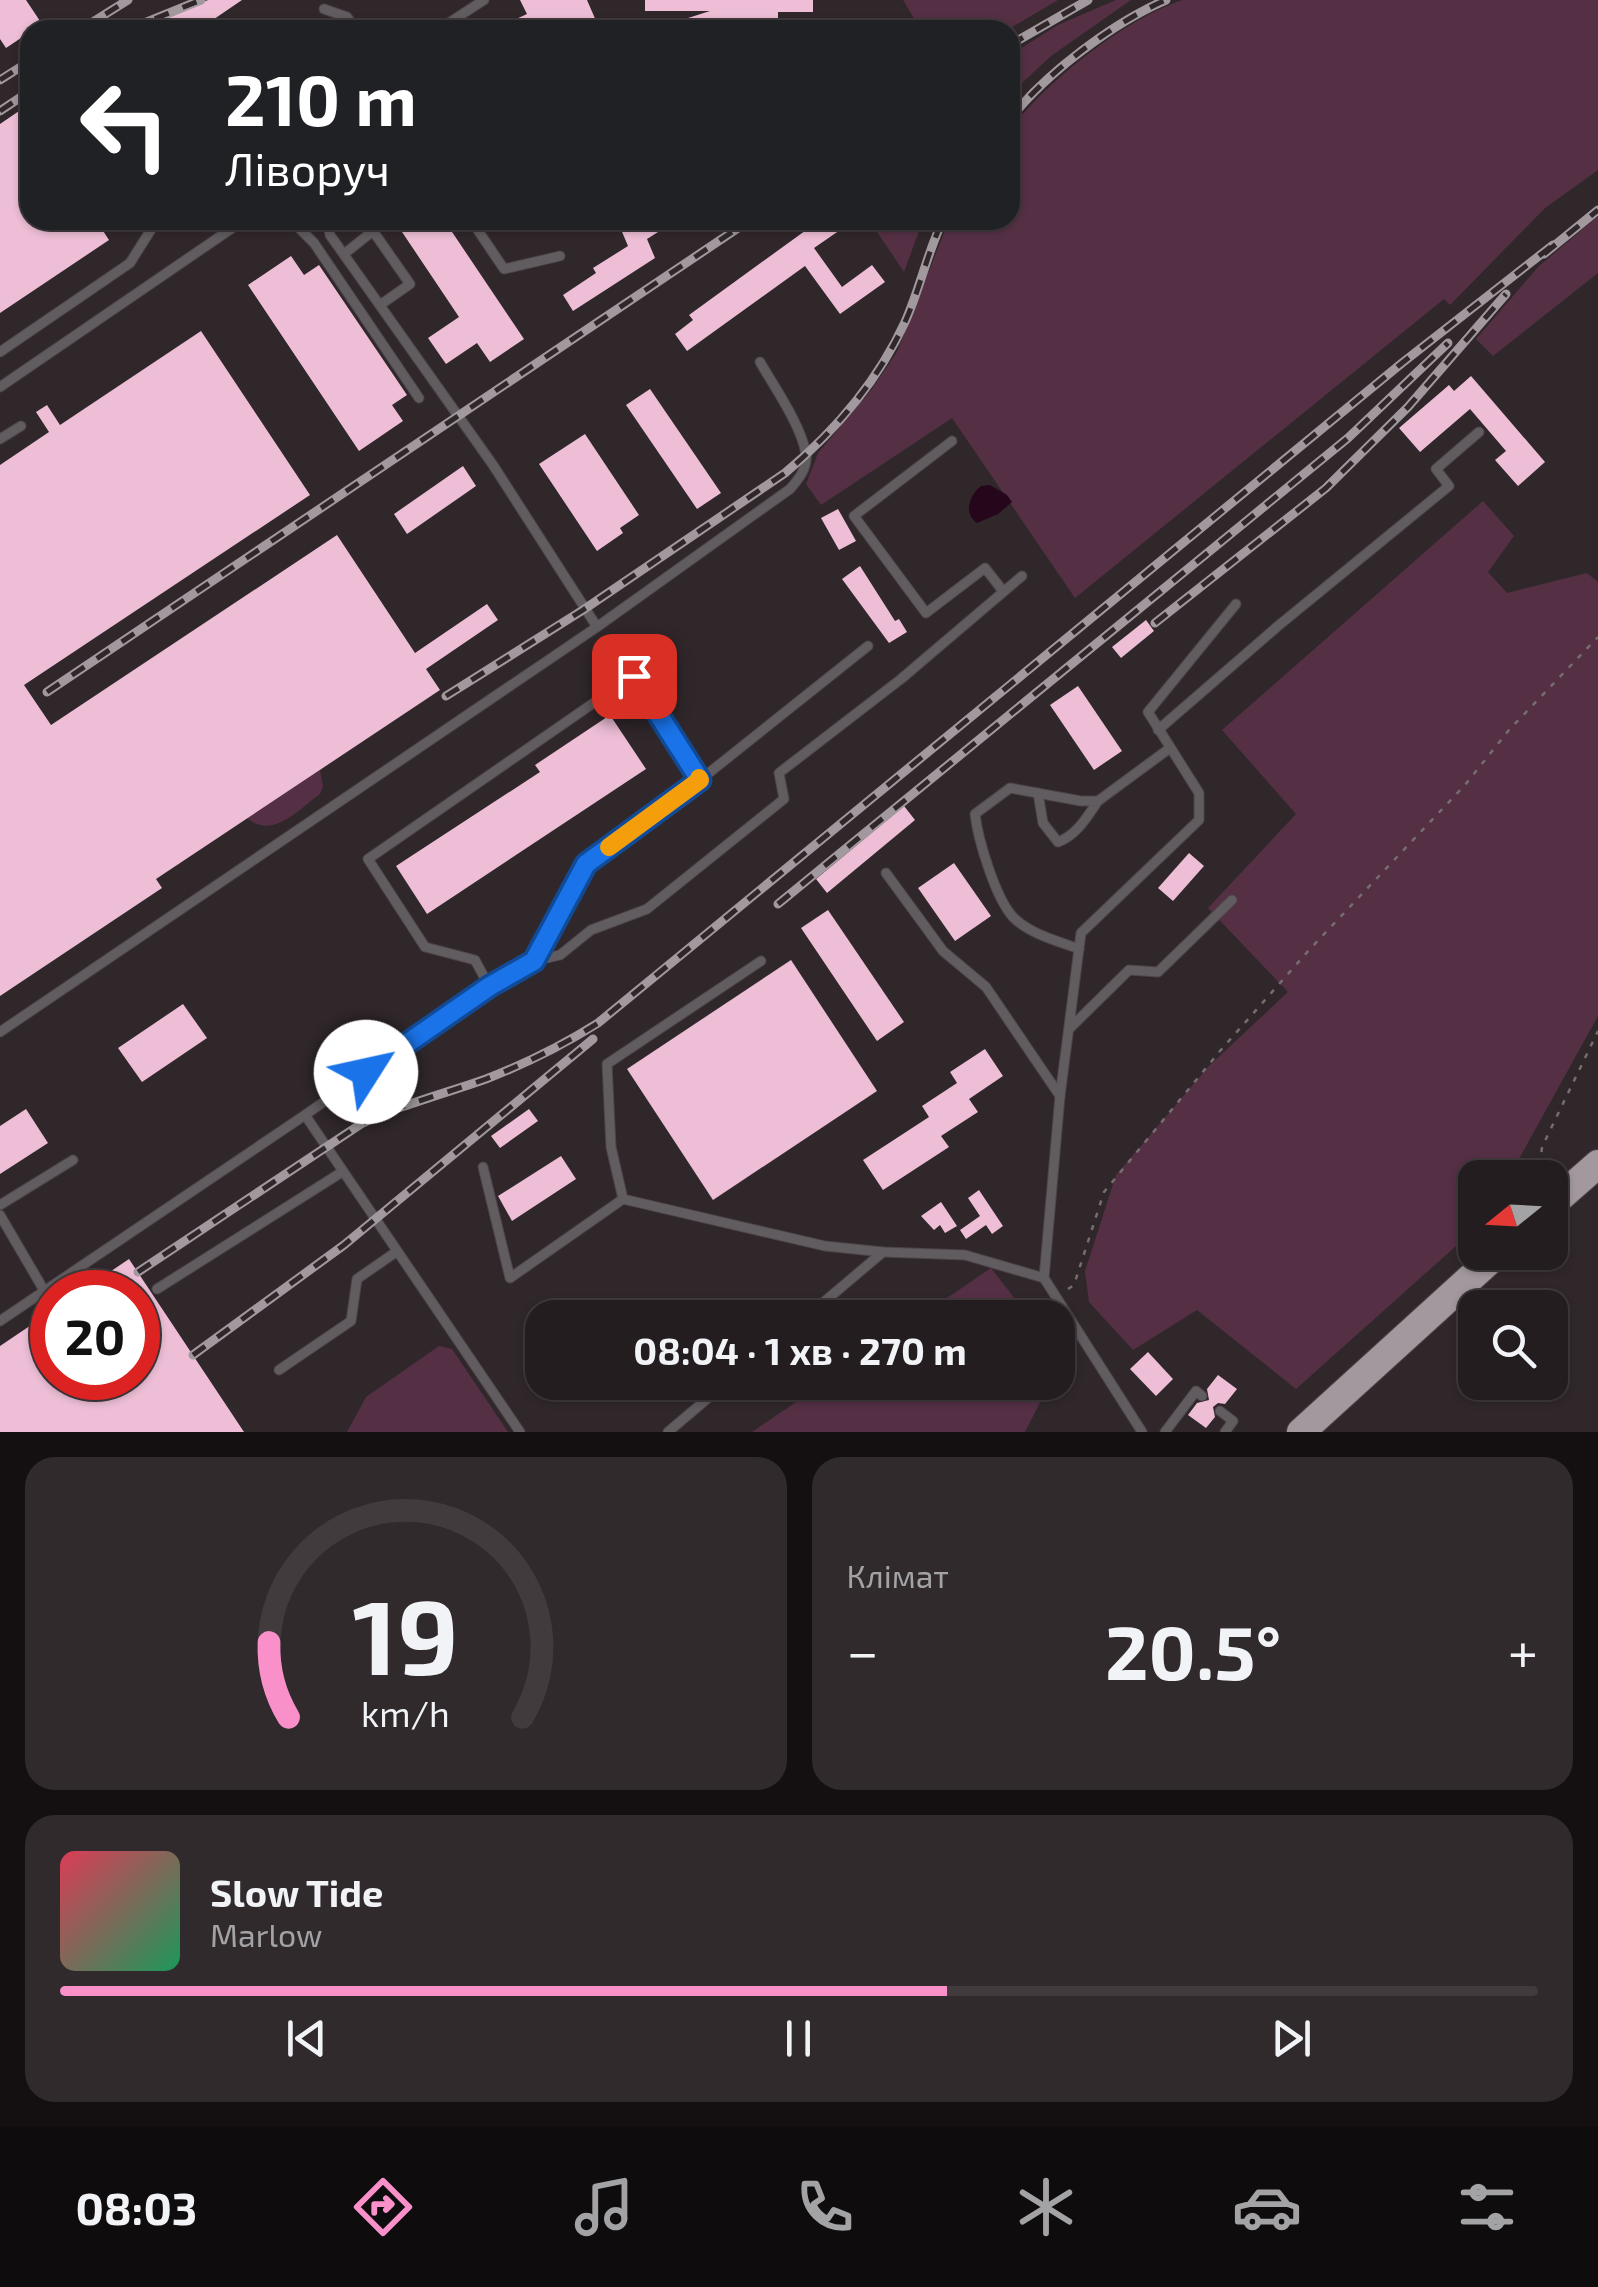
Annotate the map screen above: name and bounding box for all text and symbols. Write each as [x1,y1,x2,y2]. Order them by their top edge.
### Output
text: 210 m [225,56,417,140]
icon: left [60,60,190,190]
text: Ліворуч [225,141,390,195]
pin [592,634,677,719]
icon: arrive [607,649,662,704]
position arrow [314,1020,418,1124]
north arrow [1458,1160,1568,1270]
map controls [1458,1160,1568,1400]
speed limit sign: 20 [30,1270,160,1400]
button: search [1458,1290,1568,1400]
text: 08:04 · 1 хв · 270 m [633,1327,967,1373]
text: Клімат [847,1556,949,1594]
text: 19 [353,1571,459,1696]
text: 20.5° [1105,1605,1281,1695]
text: − [847,1617,879,1683]
text: + [1508,1617,1538,1683]
text: km/h [361,1691,450,1734]
text: Slow Tide [210,1869,383,1915]
text: Marlow [210,1915,322,1953]
icon: previous [279,2011,334,2066]
icon: pause [771,2011,826,2066]
icon: next [1264,2011,1319,2066]
icon: directions [348,2172,418,2242]
icon: music [569,2172,639,2242]
icon: phone [790,2172,860,2242]
icon: climate [1011,2172,1081,2242]
icon: car [1232,2172,1302,2242]
icon: filters [1452,2172,1522,2242]
text: 08:03 [75,2180,197,2234]

